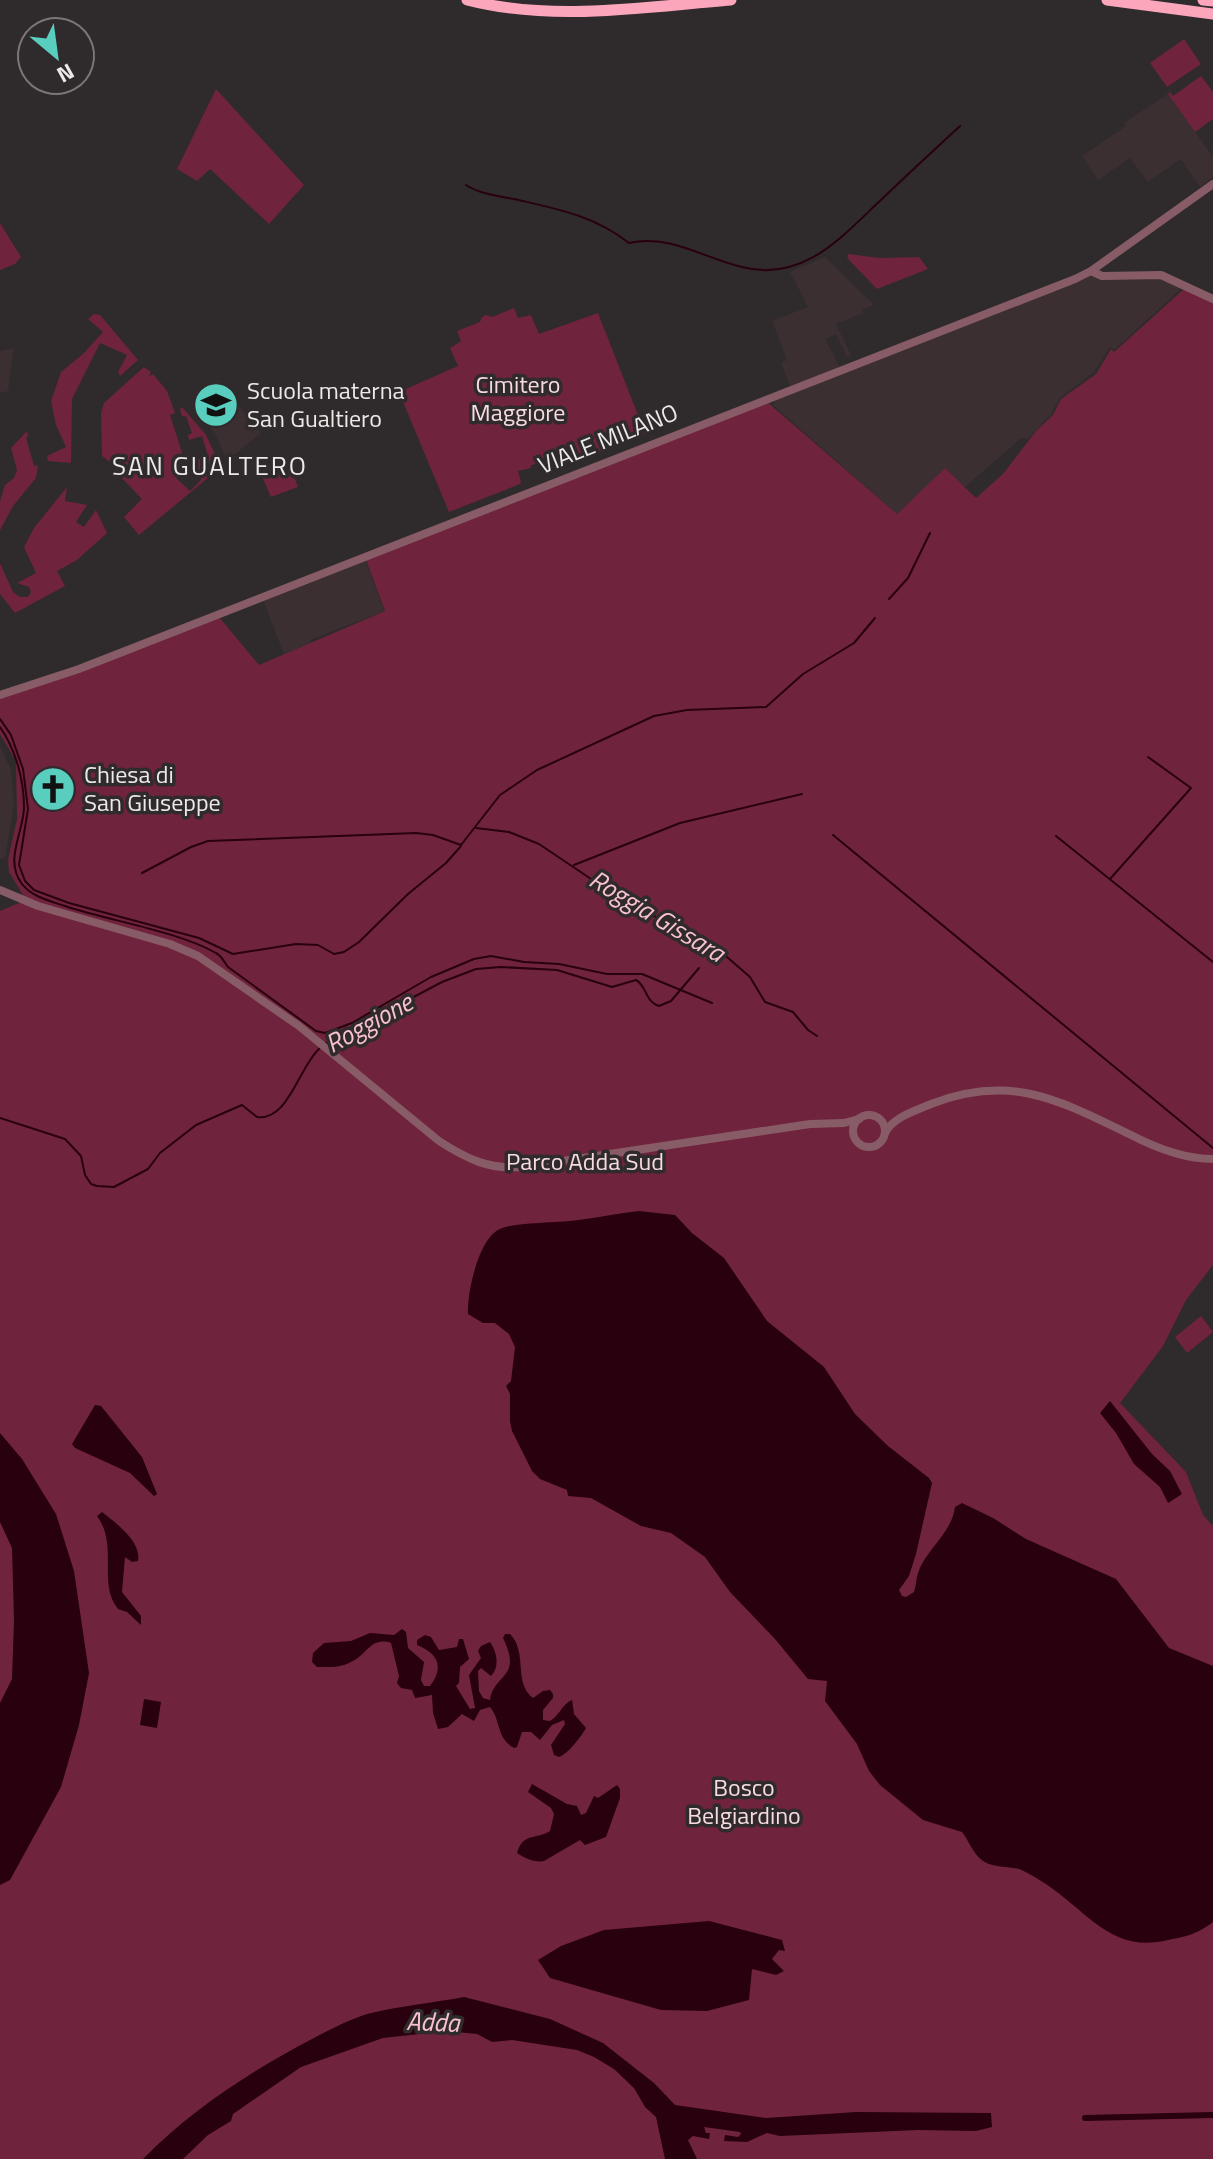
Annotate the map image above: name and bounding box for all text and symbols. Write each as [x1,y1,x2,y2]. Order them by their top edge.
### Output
north arrow [16,16,96,96]
text: N [51,55,81,92]
park label: Cimitero Maggiore [471,366,565,430]
place label: Scuola materna San Gualtiero [247,372,405,436]
school or university icon: Scuola materna San Gualtiero [192,381,240,429]
street label: VIALE MILANO [532,394,683,483]
district label: SAN GUALTERO [112,446,308,485]
place label: Chiesa di San Giuseppe [84,756,221,820]
church icon: Chiesa di San Giuseppe [29,765,77,813]
water label: Roggia Gissara [582,860,734,973]
water label: Roggione [318,982,421,1063]
park label: Parco Adda Sud [506,1143,664,1179]
park label: Bosco Belgiardino [687,1769,801,1833]
water label: Adda [406,2001,462,2042]

